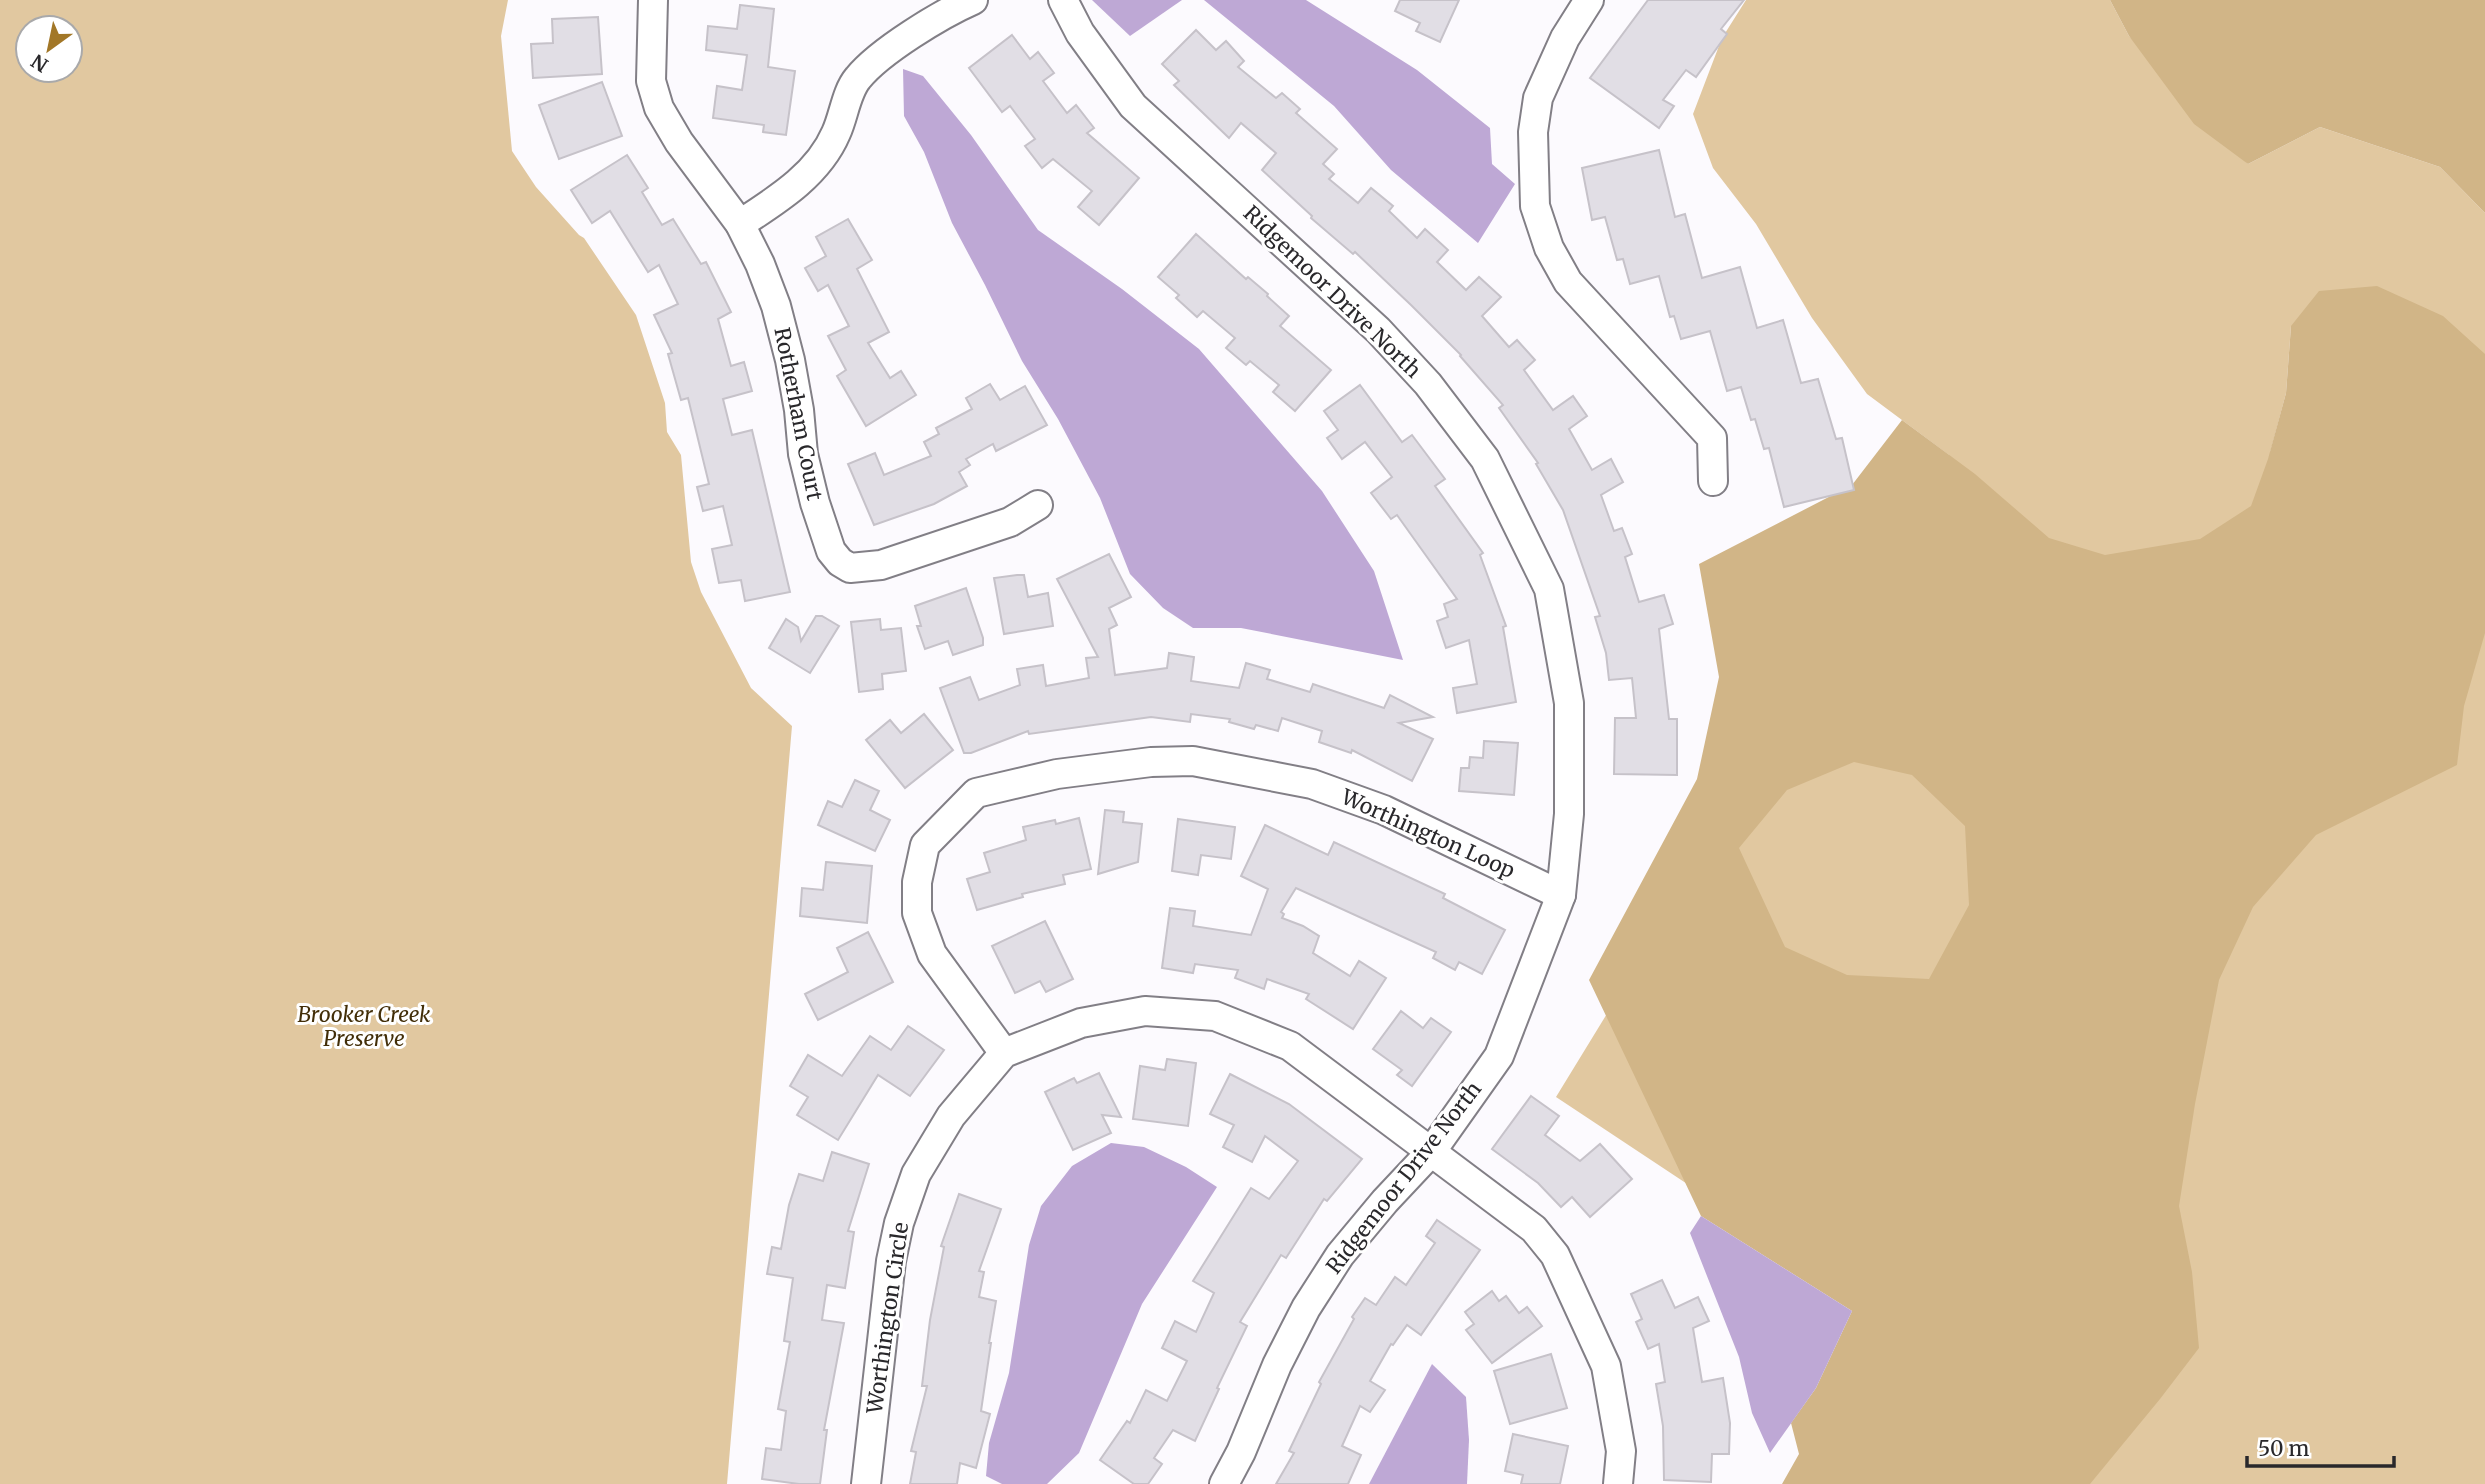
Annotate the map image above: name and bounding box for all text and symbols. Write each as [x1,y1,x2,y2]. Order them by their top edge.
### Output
north arrow [14,14,84,84]
text: N [27,49,53,77]
street label: Ridgemoor Drive North [1238,200,1427,384]
street label: Rotherham Court [768,325,829,503]
street label: Worthington Loop [1336,783,1519,884]
park label: Brooker Creek Preserve [297,1001,431,1052]
street label: Ridgemoor Drive North [1320,1076,1487,1279]
street label: Worthington Circle [861,1221,914,1416]
scale bar [2247,1424,2394,1468]
text: 50 m [2258,1435,2309,1462]

